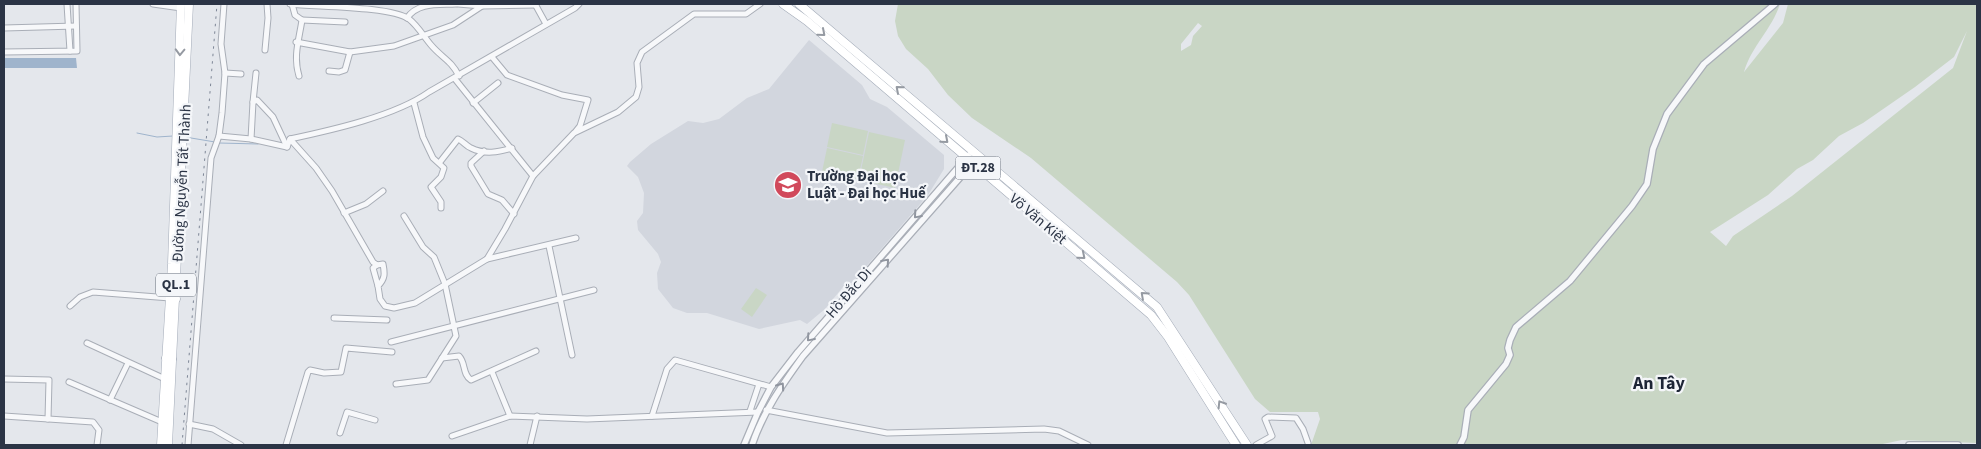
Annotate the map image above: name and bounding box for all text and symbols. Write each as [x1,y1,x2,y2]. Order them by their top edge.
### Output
one-way arrow [816,28,825,37]
one-way arrow [175,49,186,57]
one-way arrow [896,85,905,94]
street label: Đường Nguyễn Tất Thành [167,104,197,262]
one-way arrow [939,134,948,143]
road number: ĐT.28 [956,156,1000,180]
place label: Trường Đại học Luật - Đại học Huế [807,166,927,204]
school or university icon: Trường Đại học Luật - Đại học Huế [773,170,803,200]
street label: Võ Văn Kiệt [1005,189,1071,249]
one-way arrow [914,209,923,218]
one-way arrow [1077,250,1086,259]
one-way arrow [880,259,888,268]
street label: Hồ Đắc Di [821,263,877,323]
road number: QL.1 [156,274,196,296]
one-way arrow [1140,292,1149,301]
one-way arrow [807,332,816,341]
district label: An Tây [1632,371,1686,396]
one-way arrow [775,382,784,392]
one-way arrow [1217,400,1227,409]

